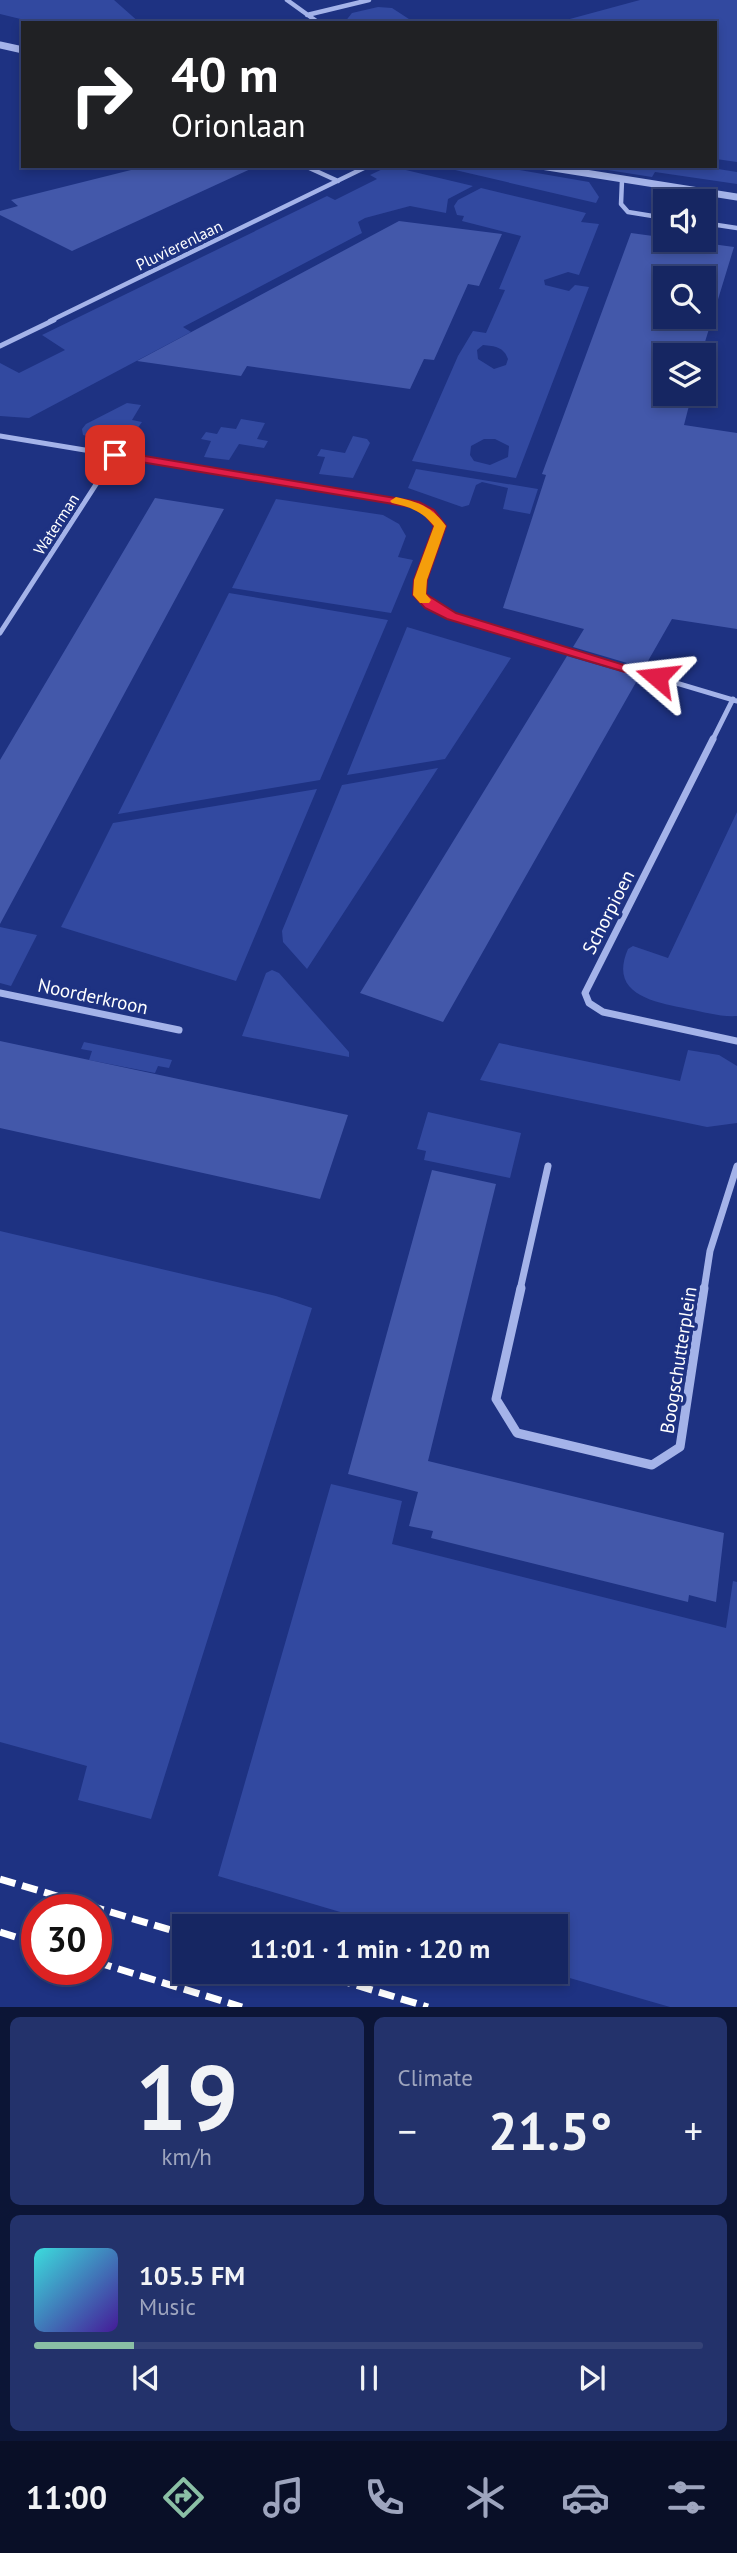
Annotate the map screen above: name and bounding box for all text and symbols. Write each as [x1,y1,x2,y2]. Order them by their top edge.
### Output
text: 40 m [171,42,278,106]
icon: right [56,49,147,140]
text: Orionlaan [171,104,306,146]
map controls [653,189,716,406]
button: sound [653,189,716,252]
street label: Pluvierenlaan [132,215,226,275]
button: search [653,266,716,329]
button: layers [653,343,716,406]
pin [85,425,145,485]
icon: arrive [96,436,134,474]
street label: Waterman [29,490,83,558]
position arrow [620,640,694,714]
street label: Schorpioen [577,866,639,958]
street label: Noorderkroon [36,973,150,1019]
street label: Boogschutterplein [655,1285,701,1435]
speed limit sign: 30 [21,1894,112,1985]
text: 11:01 · 1 min · 120 m [250,1932,490,1965]
text: 19 [135,2037,238,2155]
text: Climate [398,2063,473,2092]
text: 21.5° [488,2097,612,2164]
text: − [398,2106,417,2155]
text: + [684,2106,703,2155]
text: km/h [162,2142,212,2171]
text: 105.5 FM [139,2259,245,2292]
text: Music [139,2292,196,2321]
icon: previous [127,2359,165,2397]
icon: pause [350,2359,388,2397]
icon: next [573,2359,611,2397]
icon: directions [159,2473,208,2522]
icon: music [259,2473,308,2522]
icon: phone [360,2473,409,2522]
icon: climate [461,2473,510,2522]
icon: car [561,2473,610,2522]
icon: filters [662,2473,711,2522]
text: 11:00 [26,2476,107,2518]

